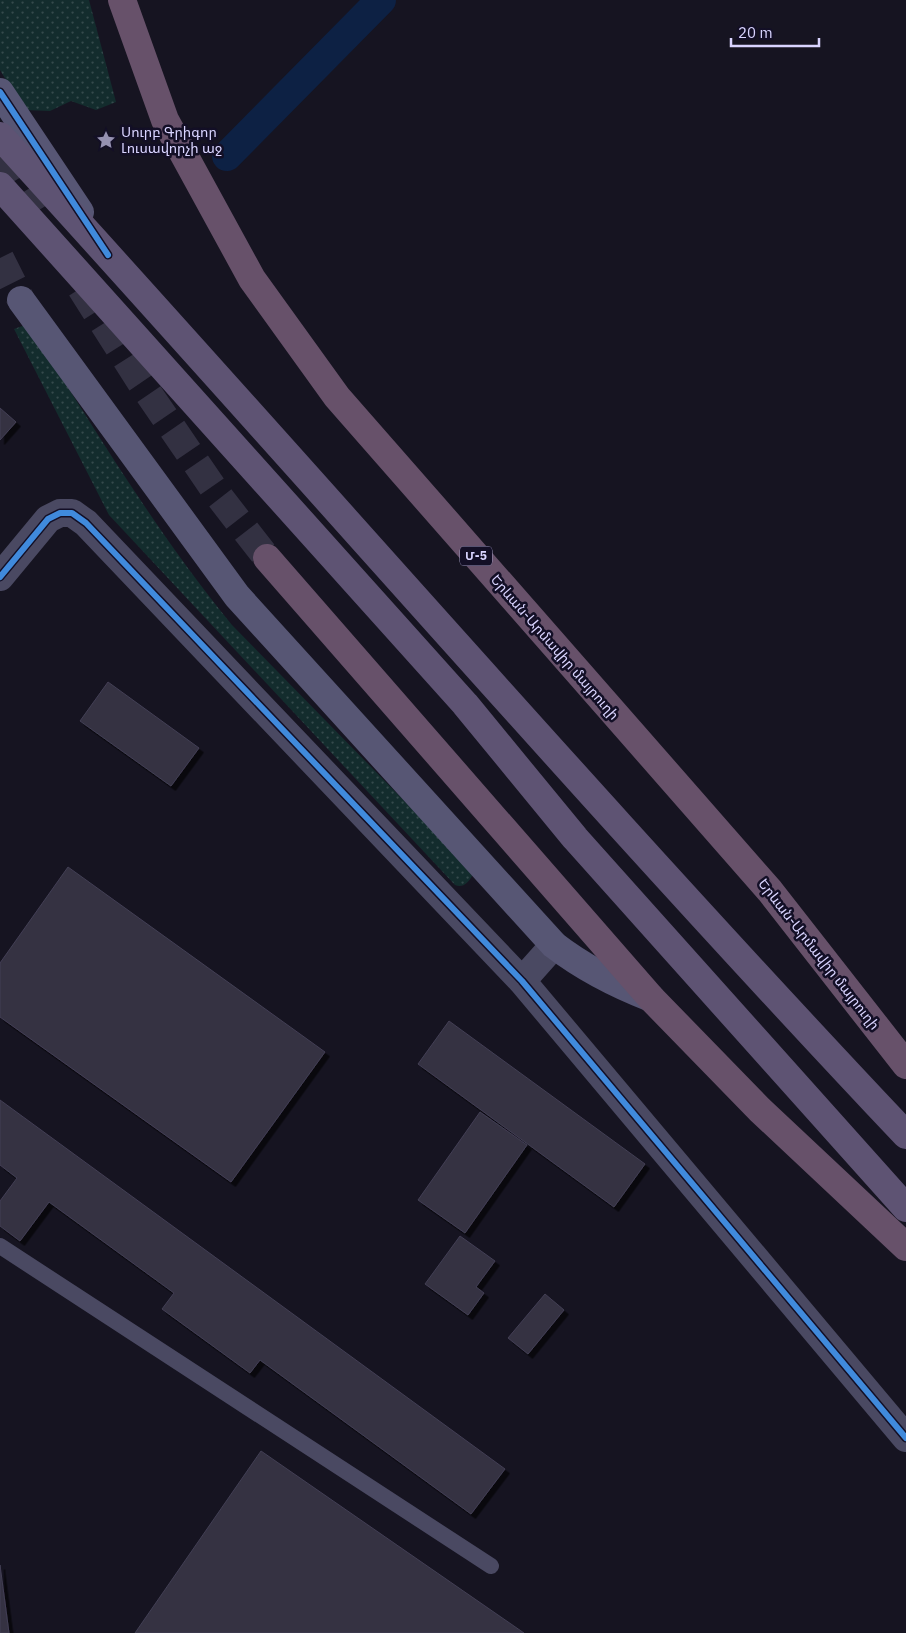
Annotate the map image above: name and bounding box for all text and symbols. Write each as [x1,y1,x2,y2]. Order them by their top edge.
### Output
scale bar [731,15,818,47]
text: 20 m [738,23,773,42]
place label: Սուրբ Գրիգոր Լուսավորչի աջ [121,123,222,157]
place icon: Սուրբ Գրիգոր Լուսավորչի աջ [95,129,117,151]
road number: Մ-5 [460,546,492,566]
street label: Երևան-Արմավիր մայրուղի [487,571,623,723]
street label: Երևան-Արմավիր մայրուղի [754,875,884,1033]

